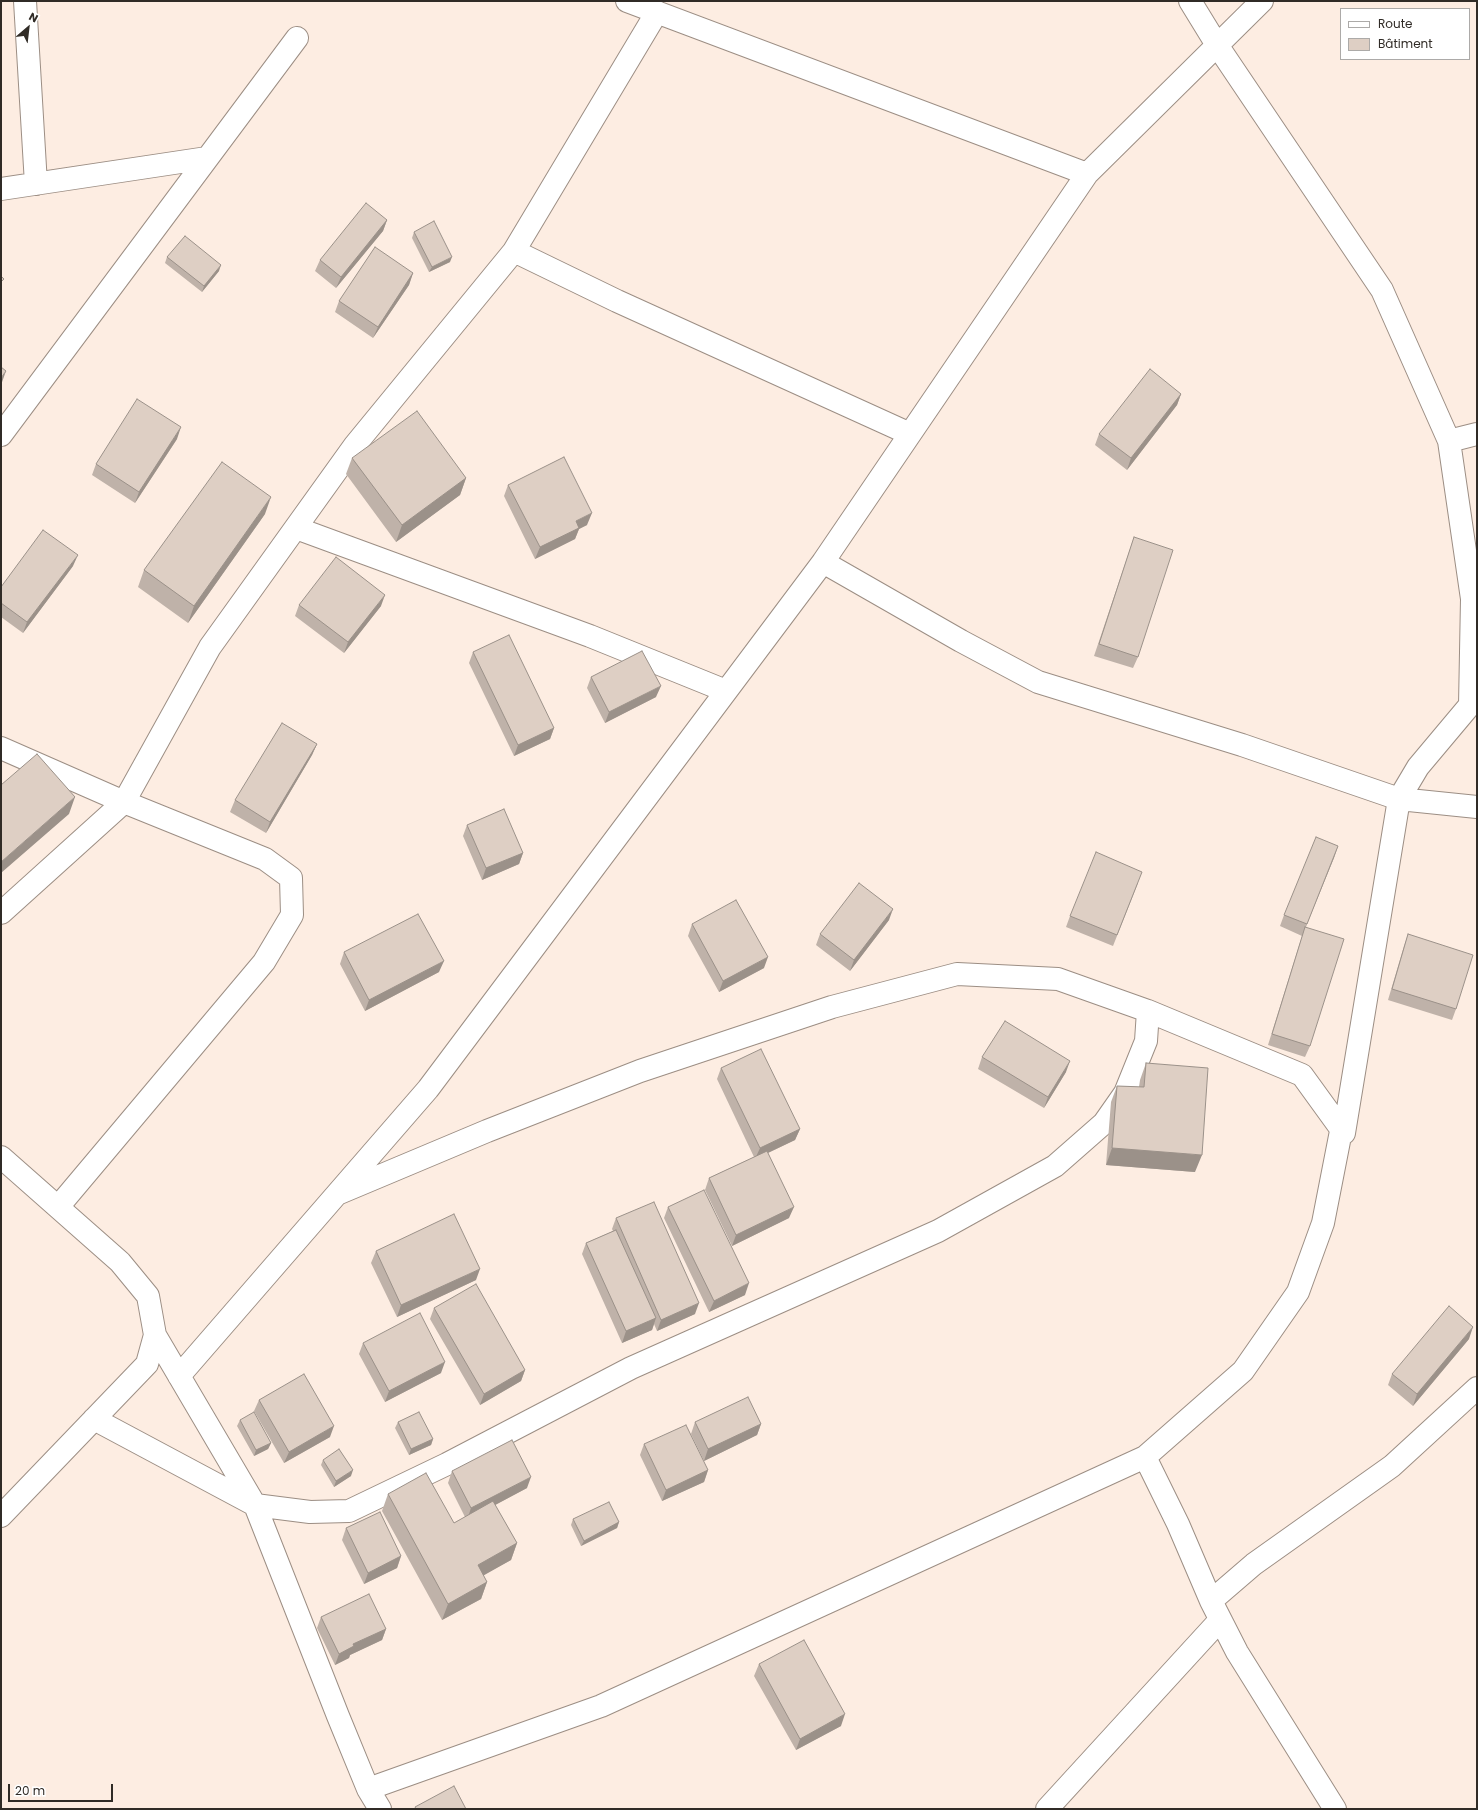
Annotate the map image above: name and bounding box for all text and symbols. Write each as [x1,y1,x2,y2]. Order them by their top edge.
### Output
north arrow [8,8,48,48]
text: N [26,8,41,26]
legend [1340,8,1470,60]
text: Route [1378,15,1412,32]
text: Bâtiment [1378,35,1433,52]
scale bar [10,1776,115,1802]
text: 20 m [15,1782,45,1799]

